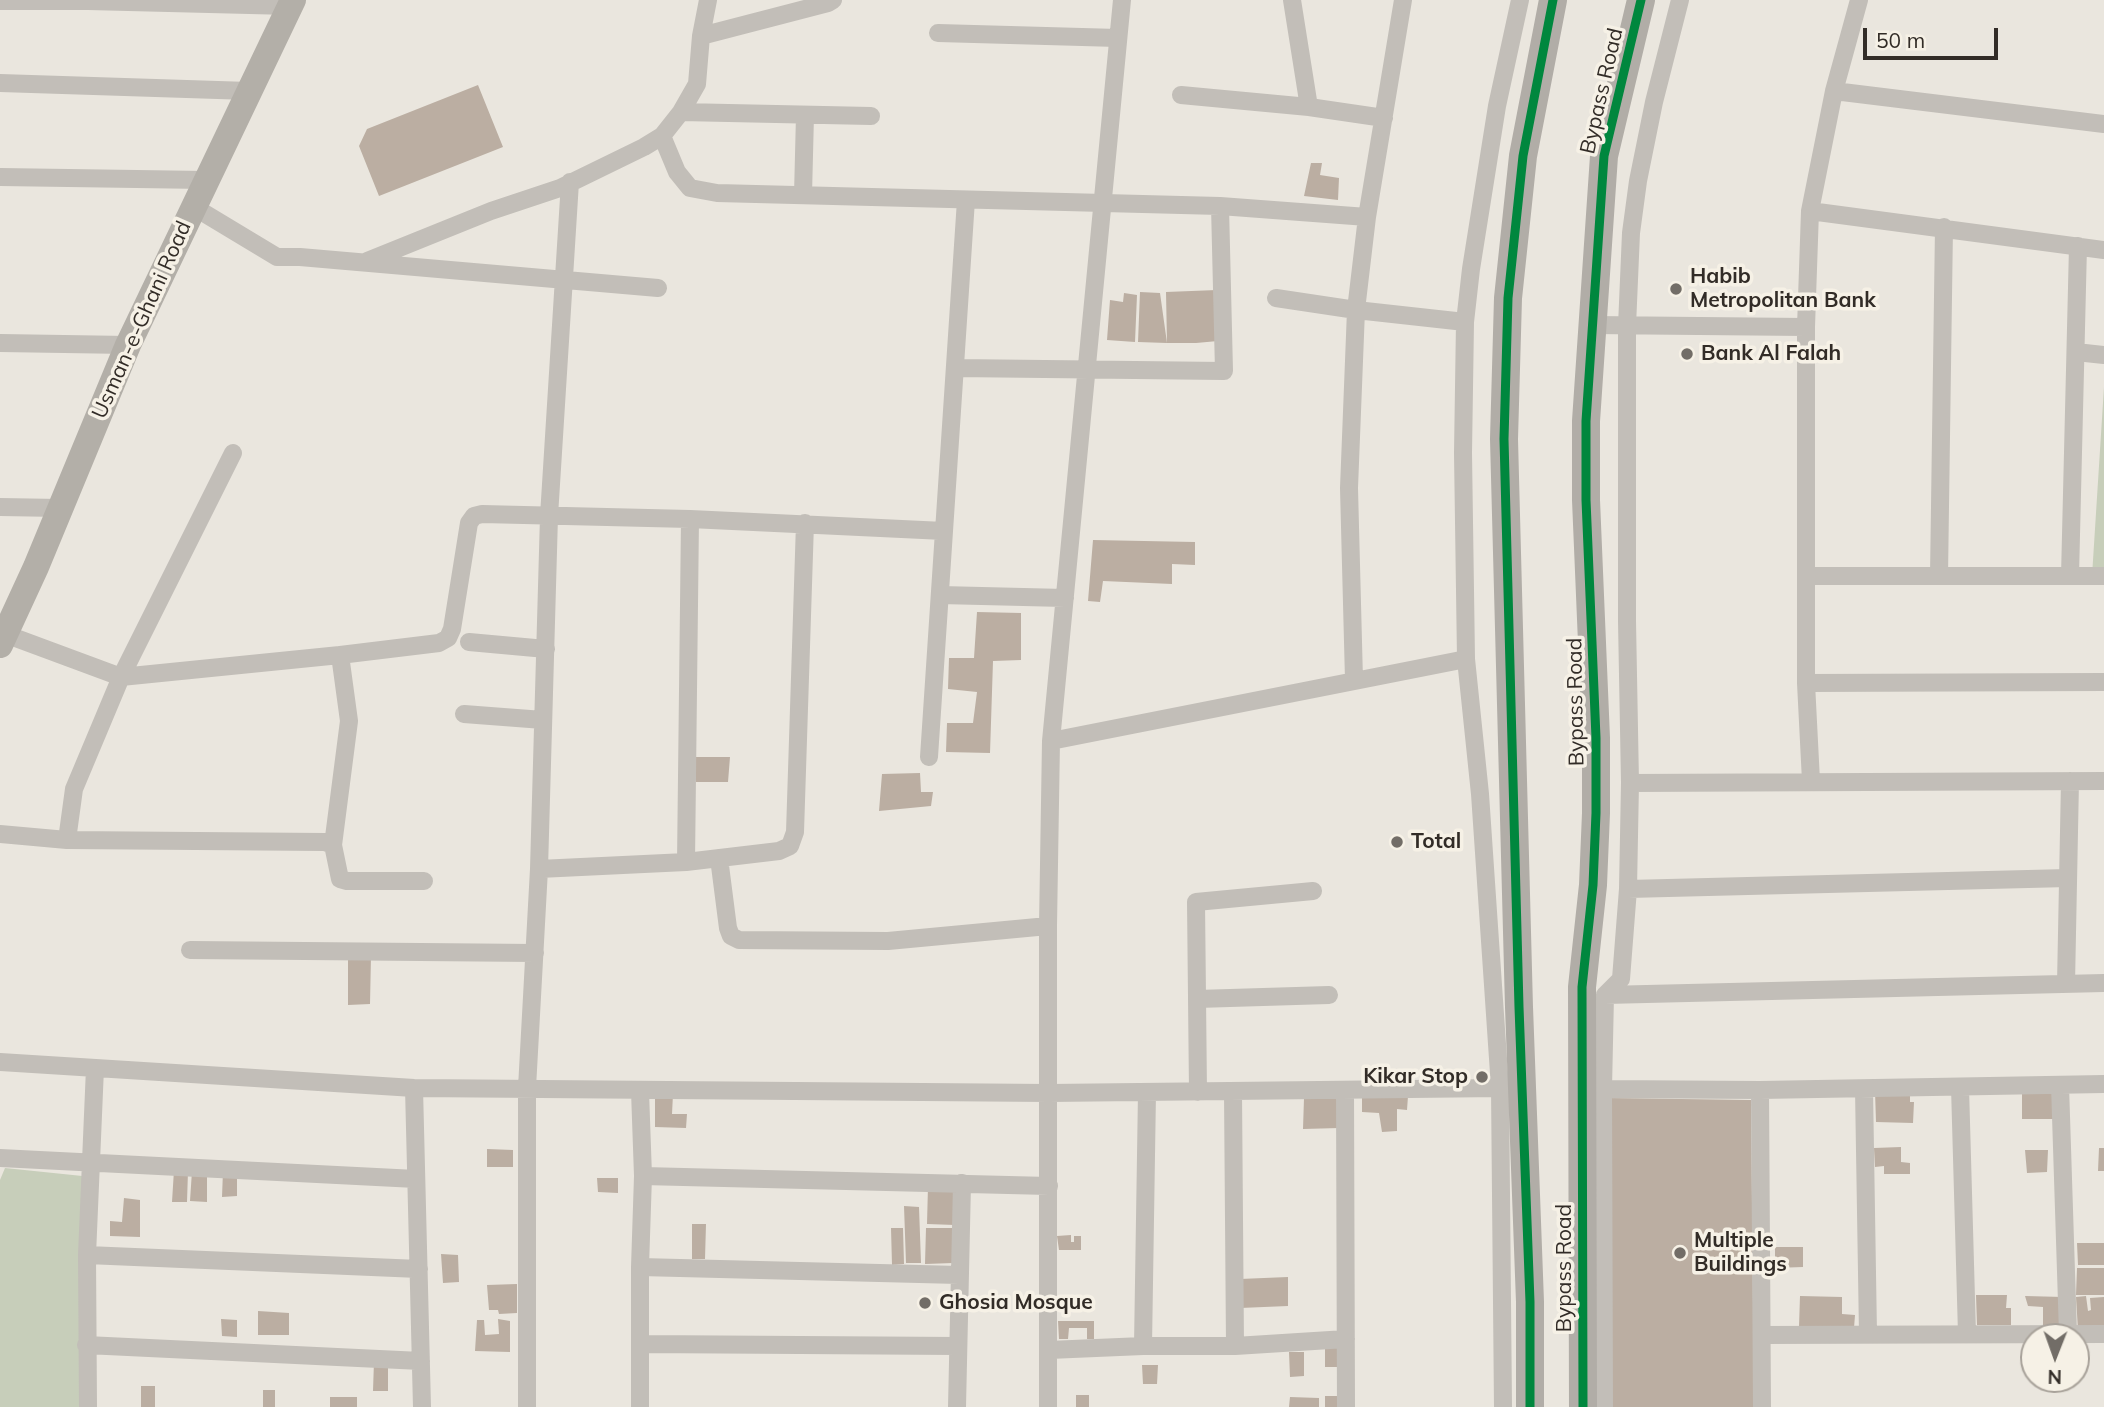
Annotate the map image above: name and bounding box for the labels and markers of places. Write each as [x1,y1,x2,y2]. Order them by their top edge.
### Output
place label: Habib Metropolitan Bank [1690,264,1876,314]
marker: Habib Metropolitan Bank [1668,281,1684,297]
place label: Bank Al Falah [1701,341,1841,367]
marker: Bank Al Falah [1679,346,1695,362]
place label: Total [1411,829,1461,855]
marker: Total [1389,834,1405,850]
place label: Kikar Stop [1363,1064,1468,1090]
marker: Kikar Stop [1474,1069,1490,1085]
place label: Multiple Buildings [1694,1228,1787,1278]
marker: Multiple Buildings [1672,1245,1688,1261]
place label: Ghosia Mosque [939,1290,1093,1316]
marker: Ghosia Mosque [917,1295,933,1311]

